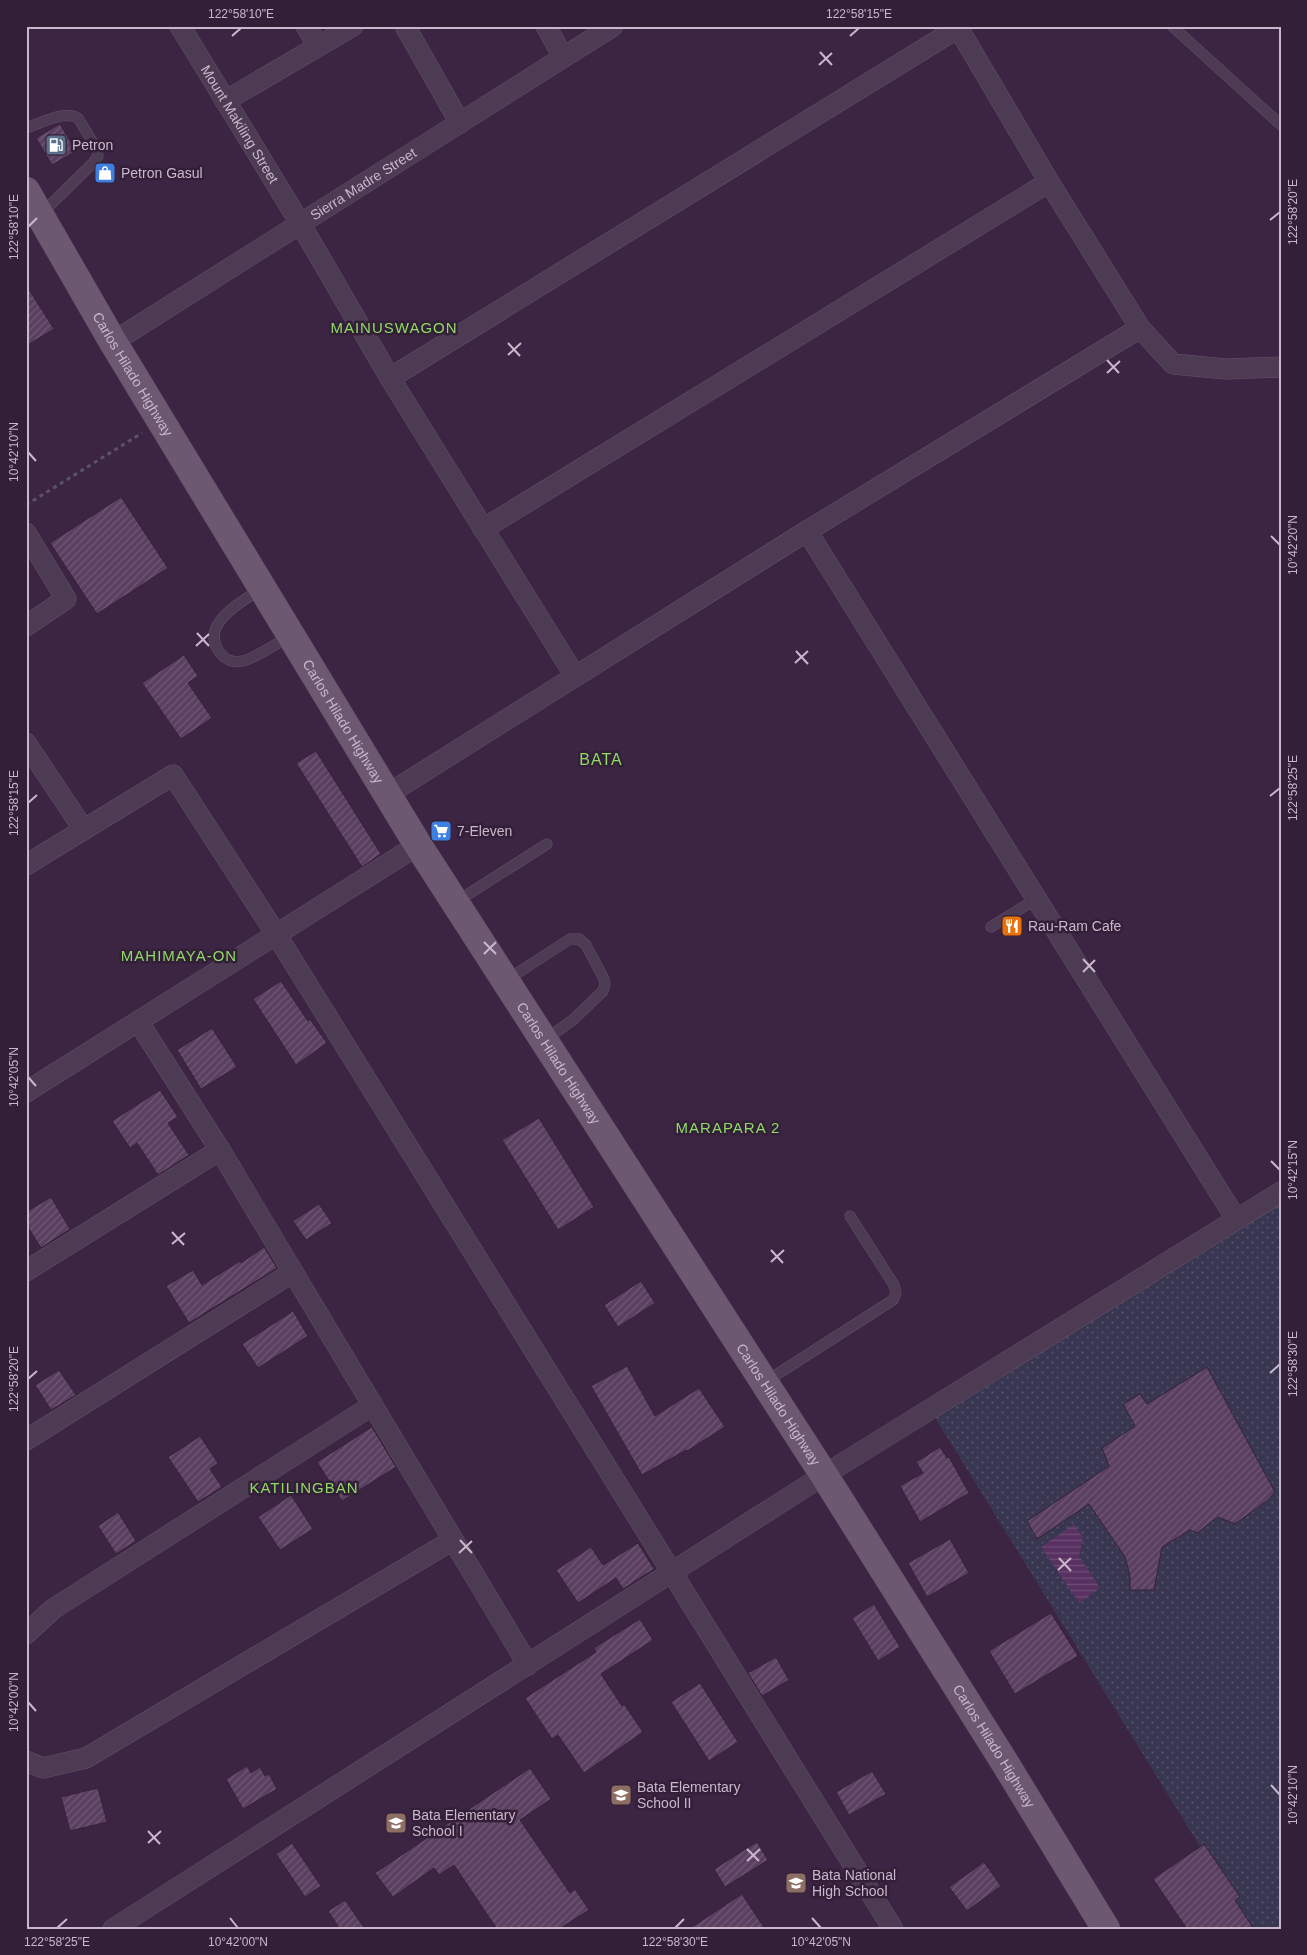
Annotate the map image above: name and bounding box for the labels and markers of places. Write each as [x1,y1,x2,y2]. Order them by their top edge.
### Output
fuel station icon: Petron [44,133,68,157]
place label: Petron [72,137,113,153]
shop icon: Petron Gasul [93,161,117,185]
place label: Petron Gasul [121,165,203,181]
supermarket icon: 7-Eleven [429,819,453,843]
place label: 7-Eleven [457,823,512,839]
restaurant icon: Rau-Ram Cafe [1000,914,1024,938]
place label: Rau-Ram Cafe [1028,918,1122,934]
place label: Bata Elementary School II [637,1779,741,1811]
school or university icon: Bata Elementary School II [609,1783,633,1807]
place label: Bata Elementary School I [412,1807,516,1839]
school or university icon: Bata Elementary School I [384,1811,408,1835]
place label: Bata National High School [812,1867,896,1899]
school or university icon: Bata National High School [784,1871,808,1895]

